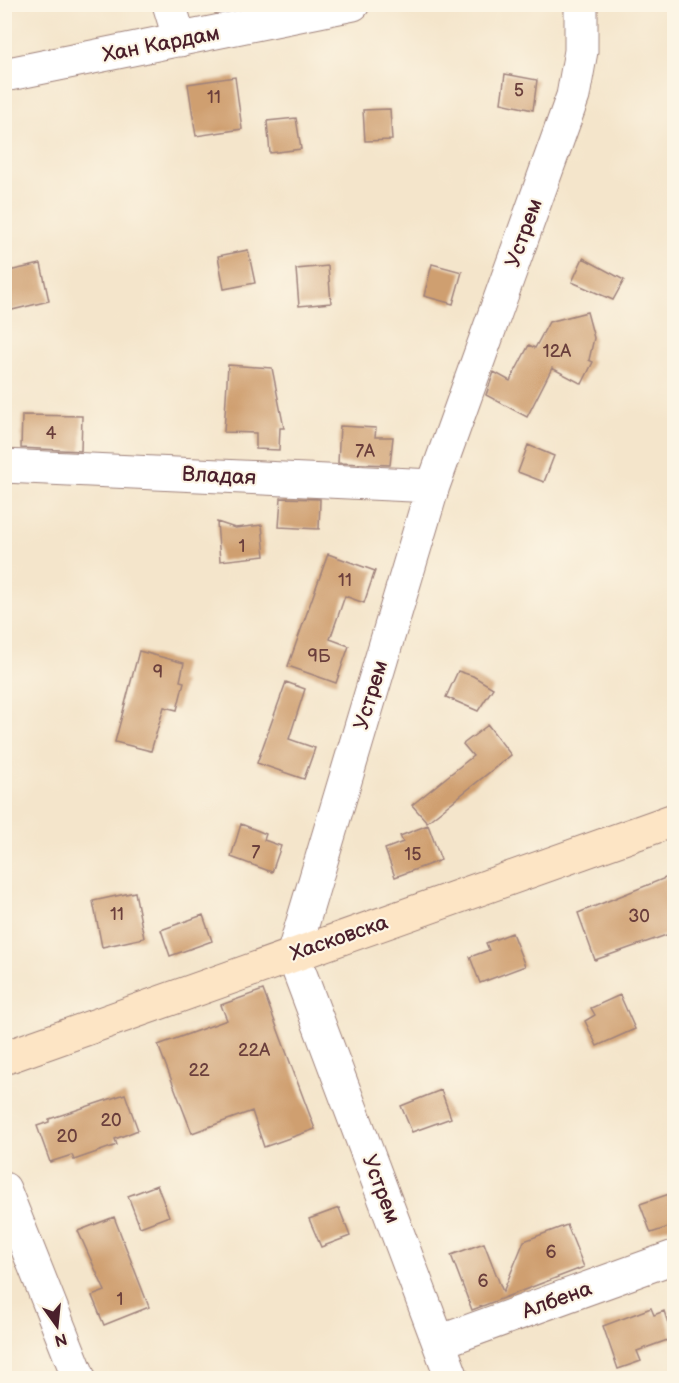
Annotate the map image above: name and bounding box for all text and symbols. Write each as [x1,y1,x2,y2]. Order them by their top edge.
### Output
street label: Хан Кардам [100,20,222,68]
house number: 5 [514,80,524,101]
house number: 11 [207,87,221,108]
street label: Устрем [500,195,548,271]
house number: 12А [543,341,571,362]
house number: 4 [46,423,57,444]
house number: 7А [355,441,375,462]
street label: Владая [181,462,257,490]
house number: 1 [239,536,245,557]
house number: 11 [338,570,352,591]
house number: 9Б [308,646,331,667]
street label: Устрем [349,657,393,733]
house number: 9 [153,662,163,683]
house number: 7 [252,842,261,863]
house number: 15 [404,844,422,865]
house number: 11 [110,904,124,925]
house number: 30 [628,906,650,927]
street label: Хасковска [287,909,392,966]
house number: 22А [238,1040,270,1061]
house number: 22 [188,1060,210,1081]
house number: 20 [100,1110,122,1131]
house number: 20 [56,1126,78,1147]
street label: Устрем [357,1151,405,1227]
house number: 6 [546,1242,557,1263]
house number: 6 [478,1271,489,1292]
street label: Албена [518,1276,596,1324]
house number: 1 [117,1289,123,1310]
north arrow [27,1296,87,1356]
text: N [52,1328,69,1350]

